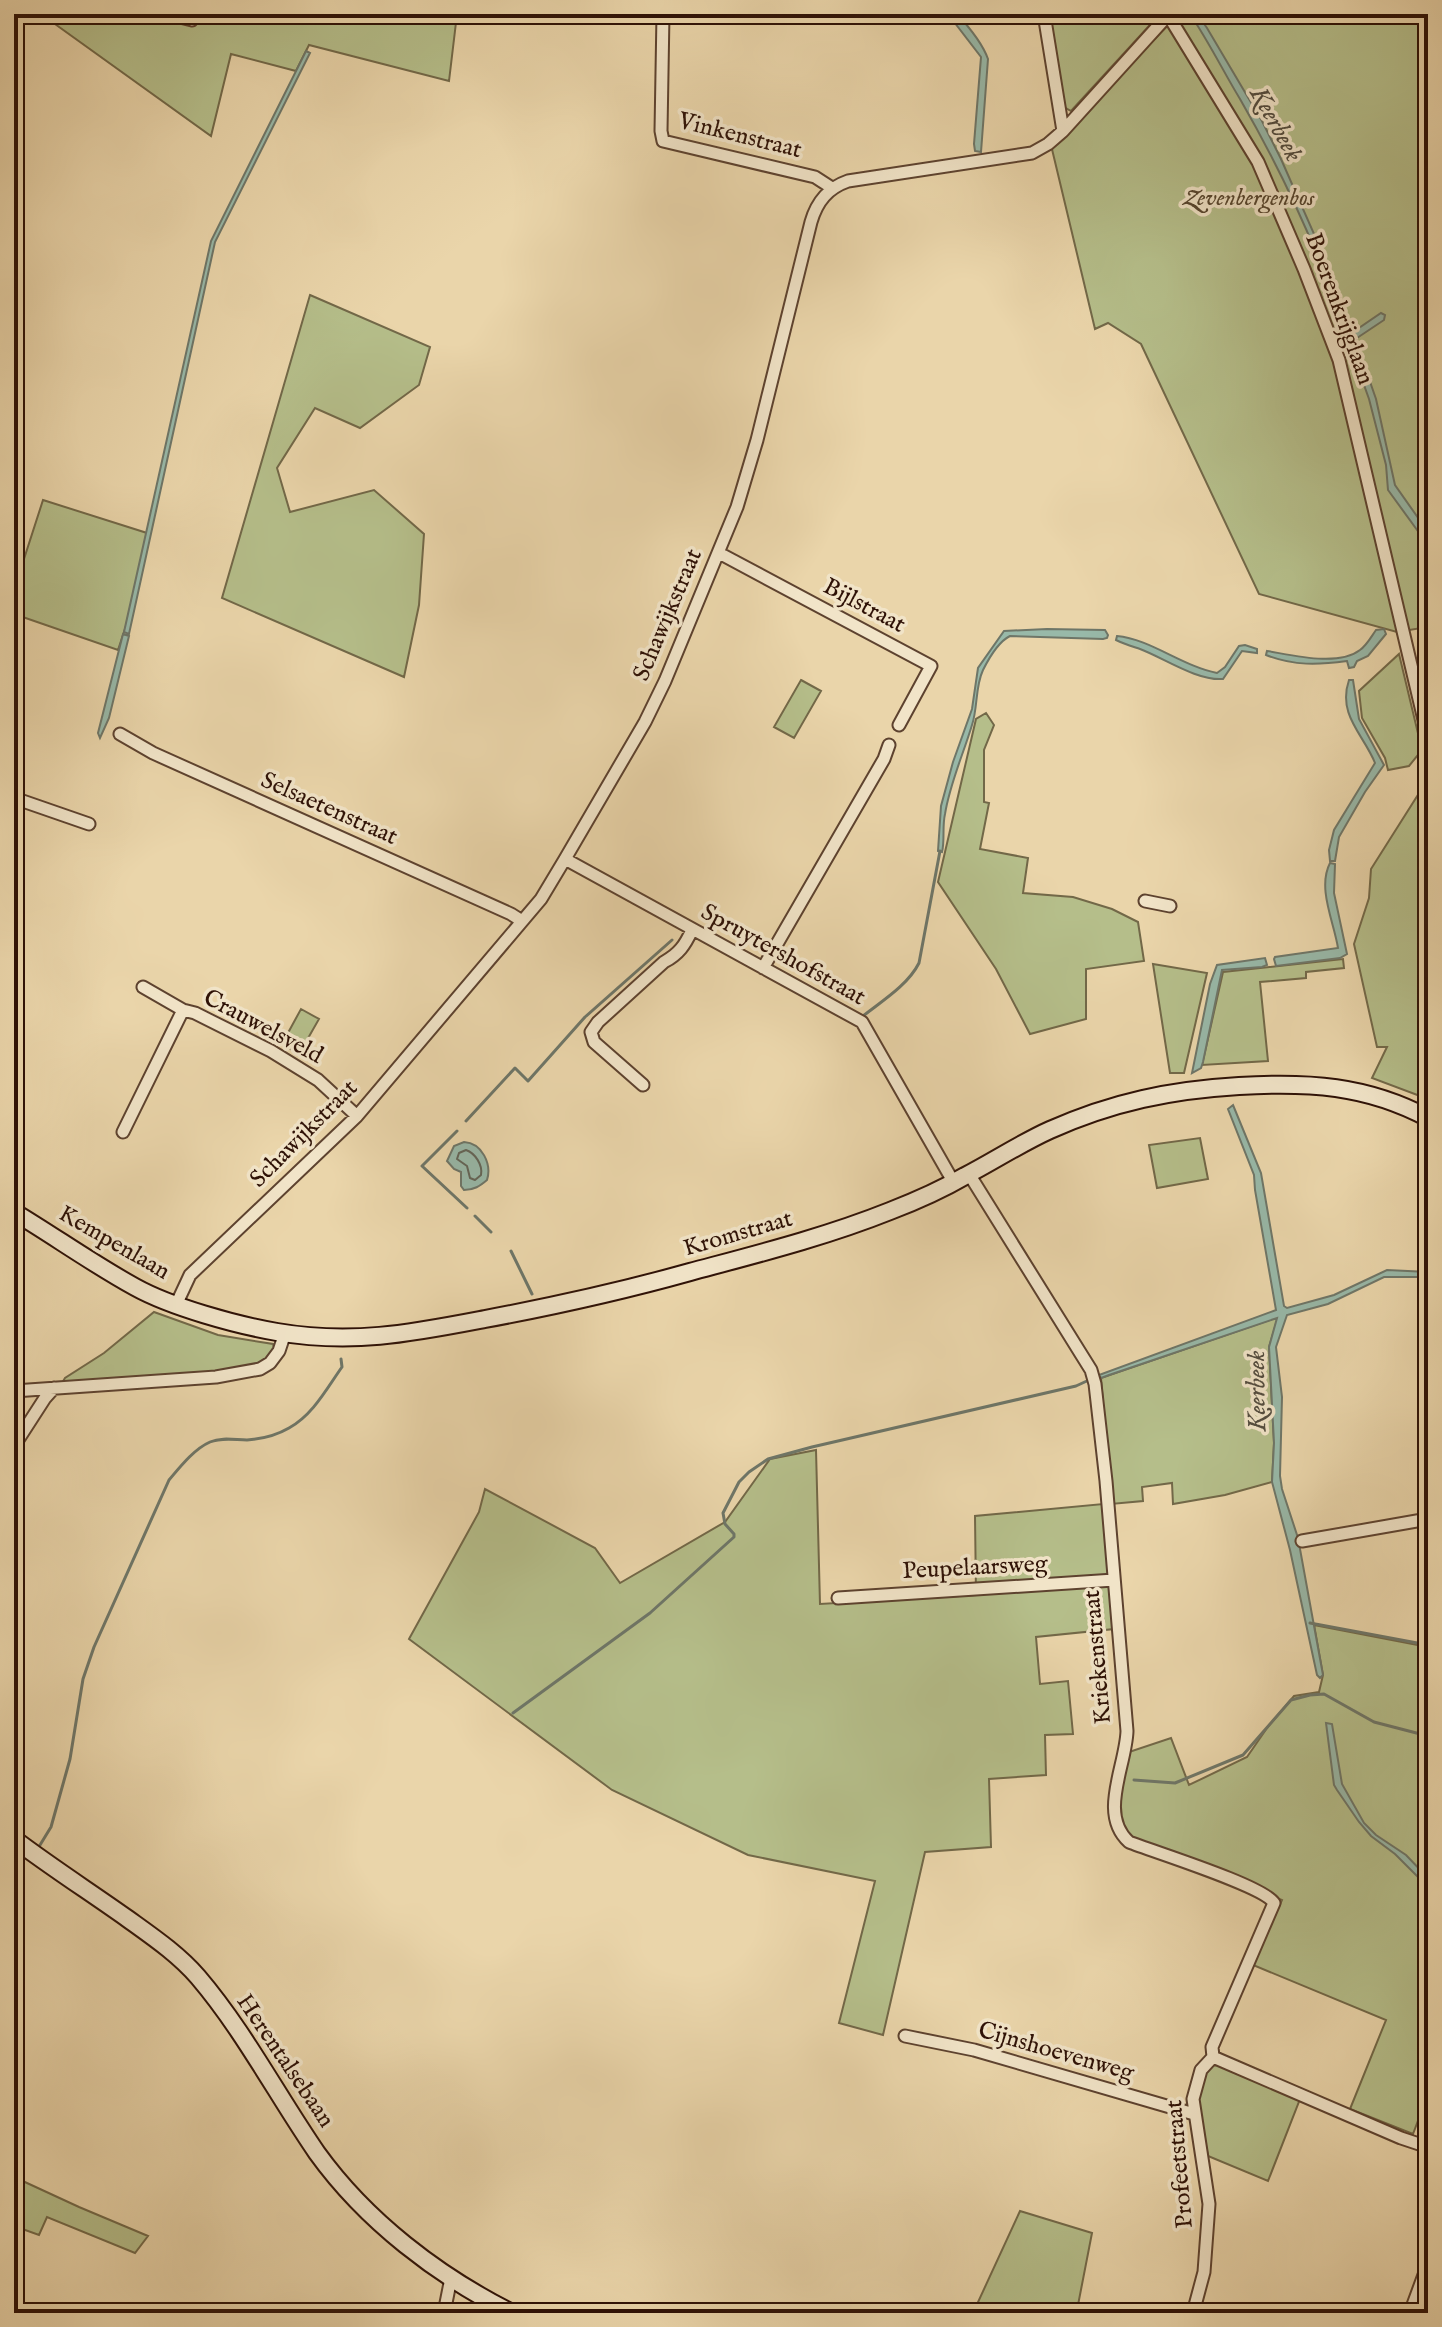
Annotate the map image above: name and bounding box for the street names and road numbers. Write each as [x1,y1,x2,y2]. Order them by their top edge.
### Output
street label: Vinkenstraat [674,105,805,166]
street label: Boerenkrijglaan [1297,229,1381,389]
street label: Schawijkstraat [626,544,710,686]
street label: Bijlstraat [817,571,911,641]
street label: Selsaetenstraat [256,765,402,853]
street label: Spruytershofstraat [695,897,871,1013]
street label: Crauwelsveld [198,983,328,1072]
street label: Schawijkstraat [243,1073,365,1195]
street label: Kempenlaan [53,1199,176,1287]
street label: Kromstraat [680,1204,796,1264]
street label: Peupelaarsweg [902,1549,1049,1587]
street label: Kriekenstraat [1077,1589,1119,1725]
street label: Herentalsebaan [229,1988,341,2134]
street label: Cijnshoevenweg [974,2015,1138,2089]
street label: Profeetstraat [1159,2098,1201,2230]

